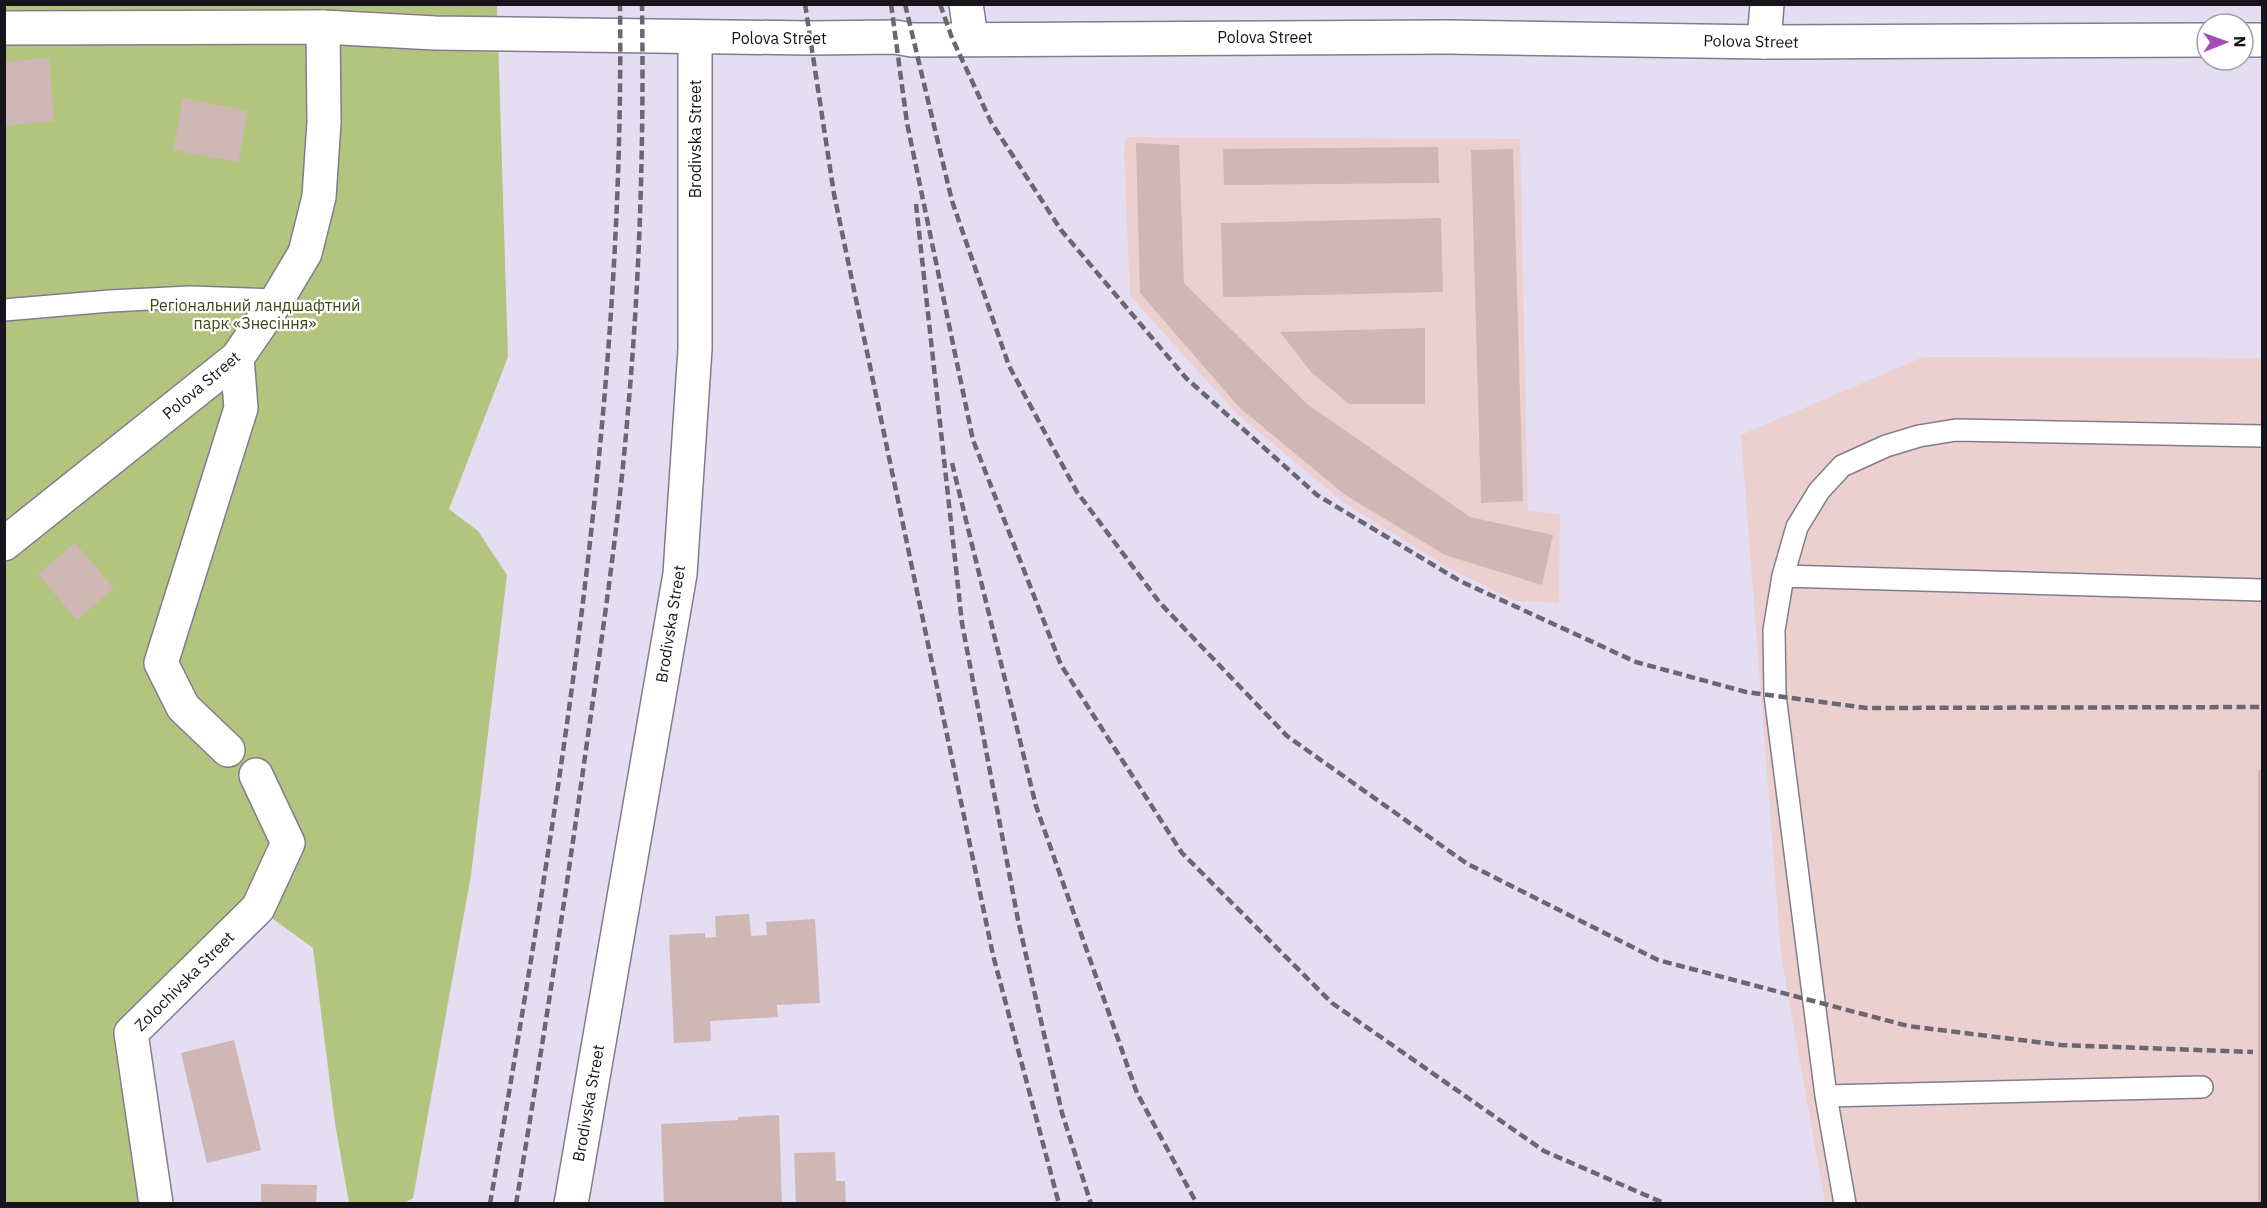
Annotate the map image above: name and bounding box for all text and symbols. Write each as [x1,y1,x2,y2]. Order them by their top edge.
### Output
north arrow [2195,12,2255,72]
street label: Polova Street [1217,27,1313,47]
street label: Polova Street [731,28,827,48]
street label: Polova Street [1703,30,1799,52]
text: N [2230,36,2250,48]
street label: Brodivska Street [685,80,705,198]
park label: Регіональний ландшафтний парк «Знесіння» [150,295,361,333]
street label: Polova Street [158,347,244,423]
street label: Brodivska Street [651,564,689,684]
street label: Zolochivska Street [130,927,238,1035]
street label: Brodivska Street [568,1043,608,1163]

